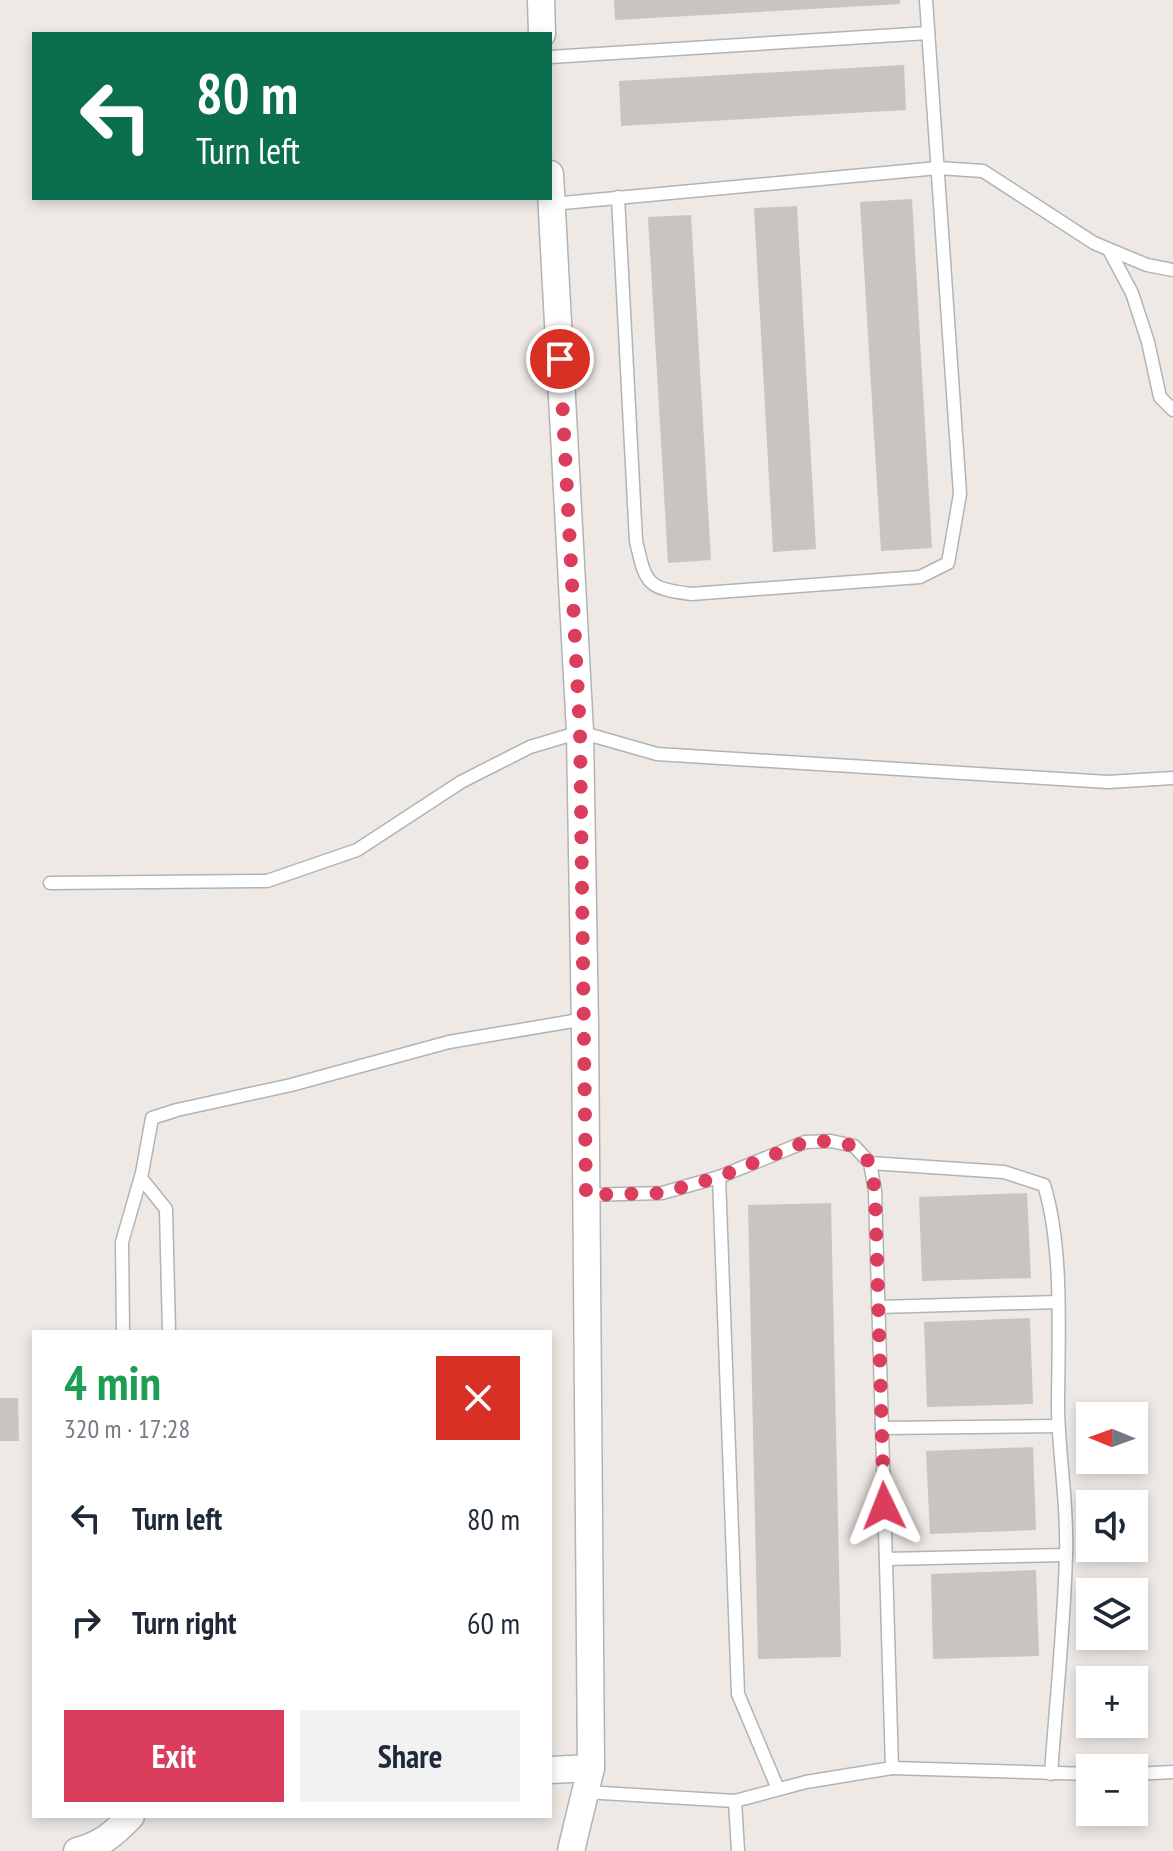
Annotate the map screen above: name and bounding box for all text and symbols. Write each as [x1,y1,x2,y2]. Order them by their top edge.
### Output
text: 80 m [196,57,298,129]
icon: left [64,64,168,168]
text: Turn left [196,127,300,174]
pin [526,325,594,393]
icon: arrive [538,337,582,381]
text: 4 min [64,1351,161,1413]
button: close [436,1356,520,1440]
north arrow [1076,1402,1148,1474]
map controls [1076,1402,1148,1826]
text: 320 m · 17:28 [64,1412,190,1445]
position arrow [842,1464,926,1548]
button: sound [1076,1490,1148,1562]
icon: left [64,1496,108,1540]
text: Turn left [132,1499,222,1538]
text: 80 m [467,1499,520,1538]
button: layers [1076,1578,1148,1650]
icon: right [64,1600,108,1644]
text: Turn right [132,1603,236,1642]
text: 60 m [467,1603,520,1642]
button: + [1076,1666,1148,1738]
button: Exit [64,1710,284,1802]
button: Share [300,1710,520,1802]
button: − [1076,1754,1148,1826]

